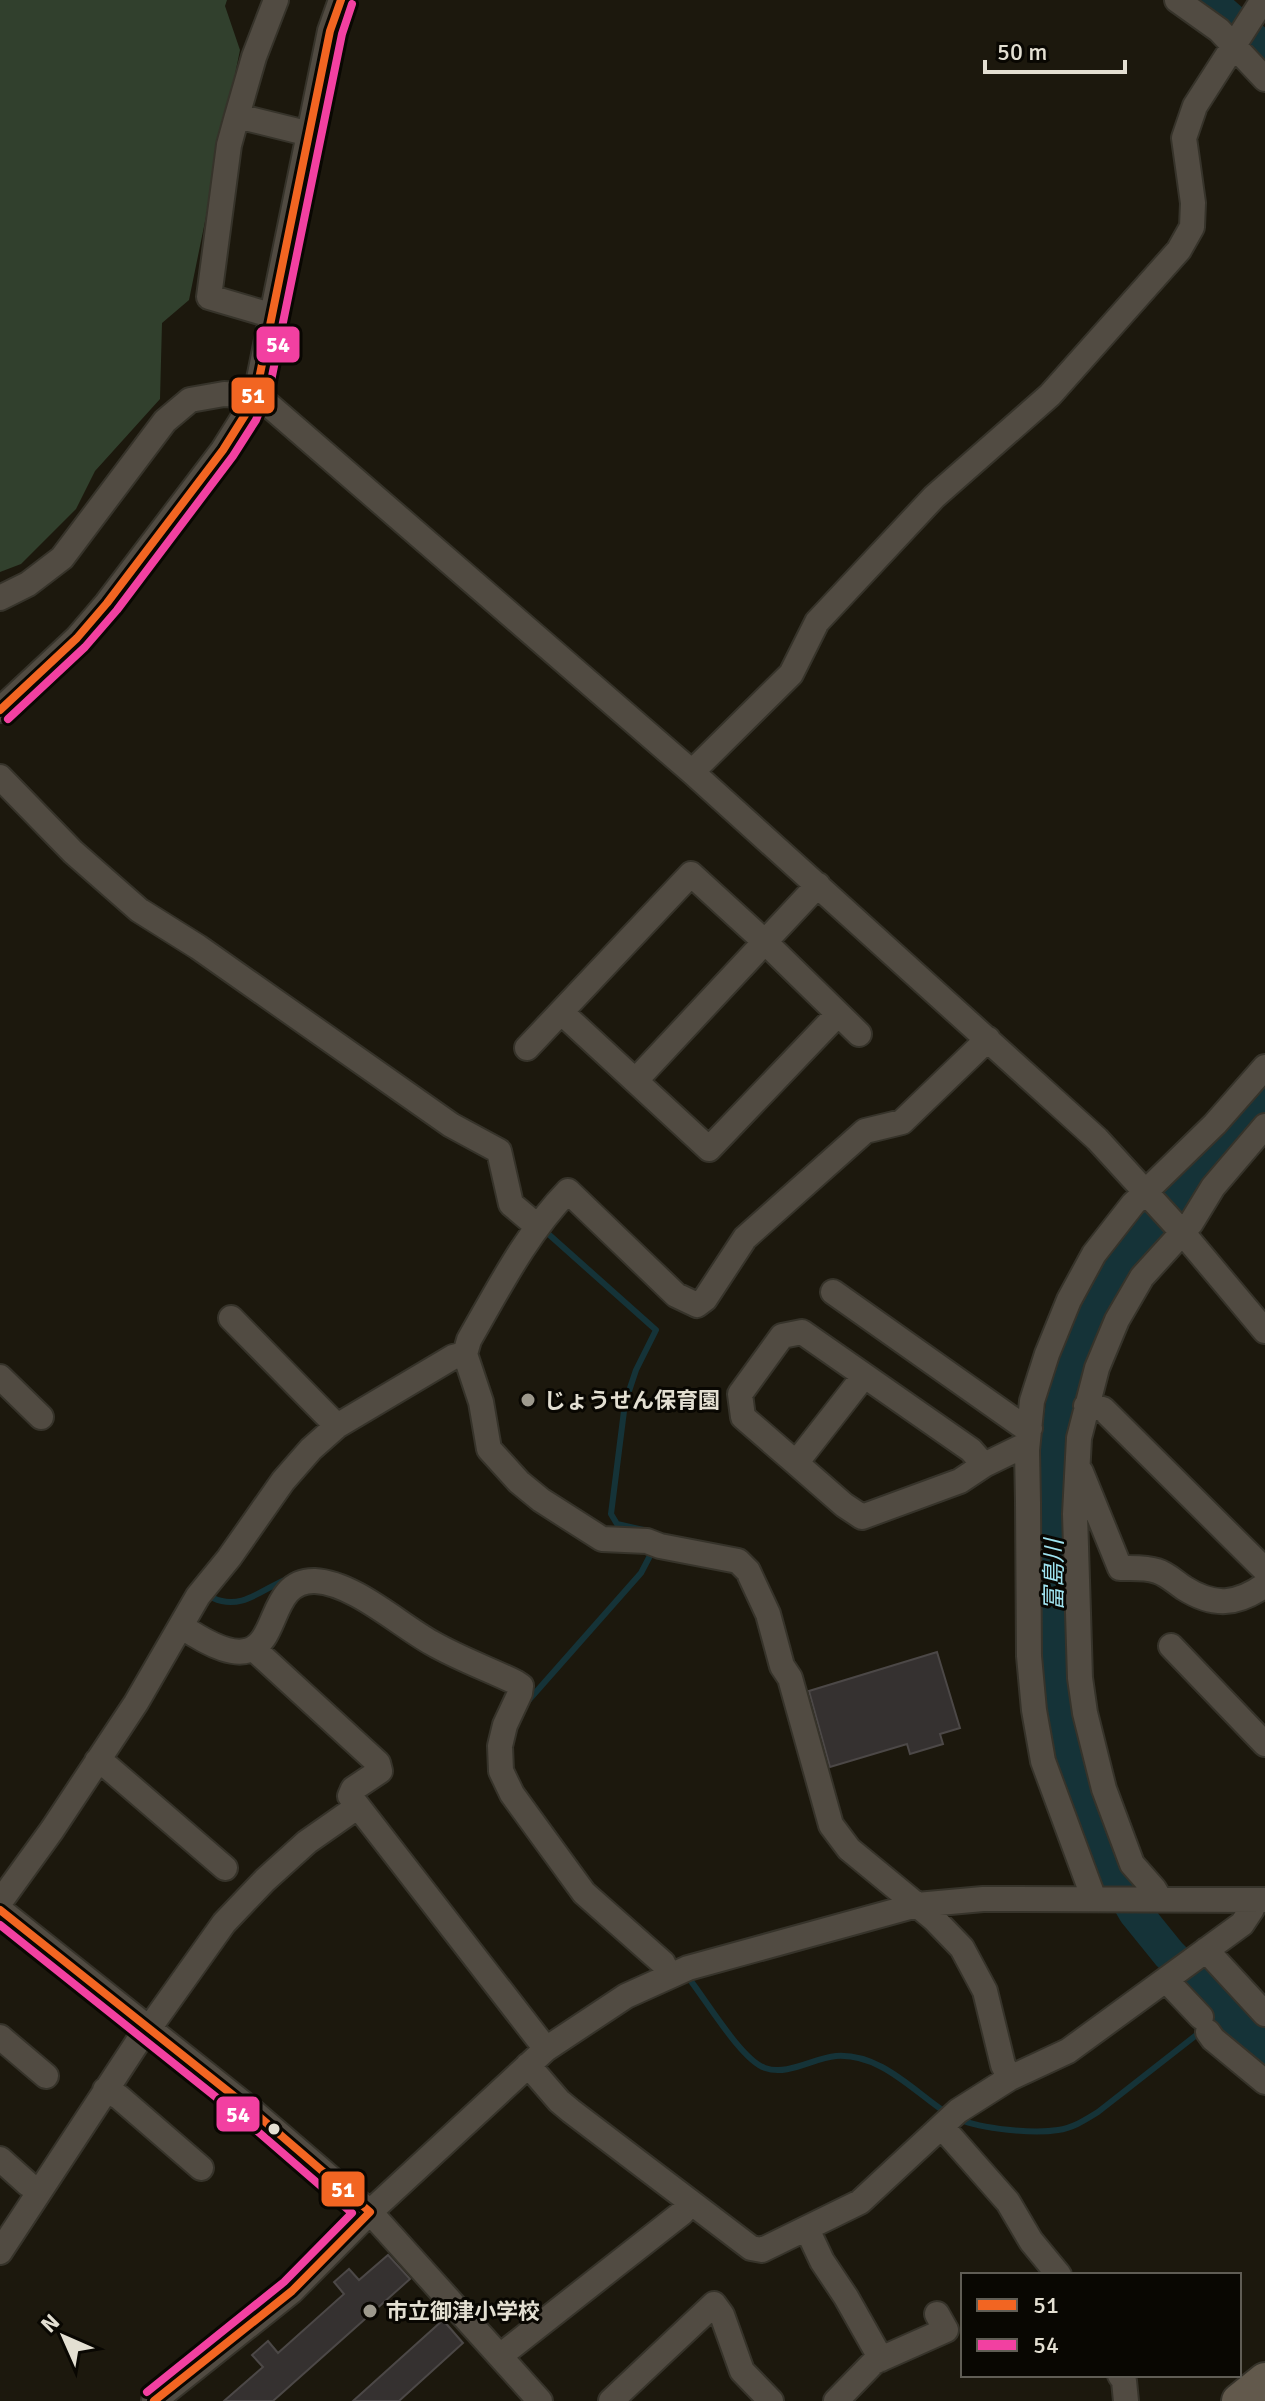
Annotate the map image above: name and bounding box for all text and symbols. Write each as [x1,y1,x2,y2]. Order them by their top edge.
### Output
scale bar [985,24,1125,74]
text: 50 m [997,37,1047,67]
line badge: 54 [255,325,301,364]
text: 54 [266,331,290,358]
line badge: 51 [230,376,276,415]
text: 51 [241,382,265,409]
place label: じょうせん保育園 [544,1387,720,1414]
marker: じょうせん保育園 [519,1391,537,1409]
water label: 富島川 [1039,1536,1069,1611]
line badge: 54 [215,2095,261,2133]
text: 54 [226,2101,250,2128]
unlabelled marker [266,2121,282,2137]
line badge: 51 [320,2170,366,2208]
text: 51 [331,2176,355,2203]
legend [961,2273,1241,2377]
text: 51 [1033,2290,1059,2320]
north arrow [24,2297,104,2377]
place label: 市立御津小学校 [386,2298,540,2325]
marker: 市立御津小学校 [361,2302,379,2320]
text: N [35,2308,65,2338]
text: 54 [1033,2330,1059,2360]

